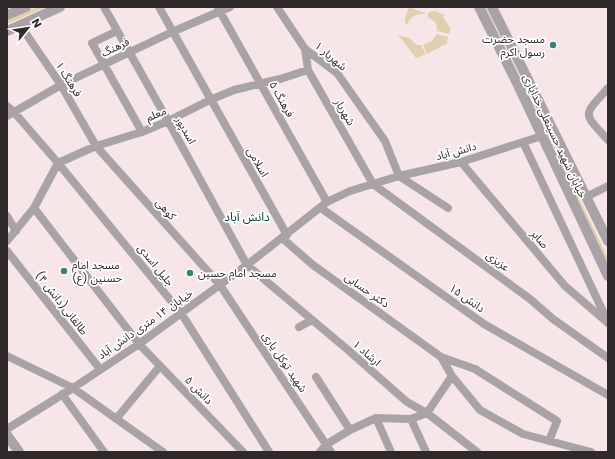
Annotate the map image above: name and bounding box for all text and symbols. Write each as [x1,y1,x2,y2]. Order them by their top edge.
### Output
north arrow [8,8,48,48]
text: N [28,15,46,31]
place label: مسجد حضرت رسول اکرم [482,31,545,60]
street label: فرهنگ [98,33,132,61]
street label: شهریار ۱ [311,38,351,75]
marker: مسجد حضرت رسول اکرم [548,40,558,50]
street label: فرهنگ ۱ [52,58,86,100]
street label: خیابان شهید حسینعلی خدایاری [519,71,591,201]
street label: فرهنگ ۵ [266,78,298,120]
street label: شهریار [330,95,359,129]
street label: معلم [143,102,169,126]
street label: اسدپور [171,112,200,147]
street label: دانش آباد [434,138,478,164]
street label: اسلامی [243,144,273,180]
street label: کوهی [152,195,180,224]
district label: دانش آباد [224,208,270,225]
street label: صابر [527,225,553,252]
street label: جلیل اسدی [134,240,178,290]
street label: عزیزی [483,247,513,275]
place label: مسجد امام حسنین (ع) [72,257,123,286]
place label: مسجد امام حسین [198,265,277,281]
marker: مسجد امام حسنین (ع) [59,266,69,276]
street label: طالقانی(دانش ۴) [32,268,92,338]
marker: مسجد امام حسین [185,268,195,278]
street label: دکتر حسابی [341,269,393,311]
street label: دانش ۱۵ [446,280,488,316]
street label: خیابان ۱۴ متری دانش آباد [94,285,196,363]
street label: شهید توکل یاری [259,329,311,396]
street label: ارشاد ۱ [349,336,385,370]
street label: دانش ۵ [181,372,217,408]

